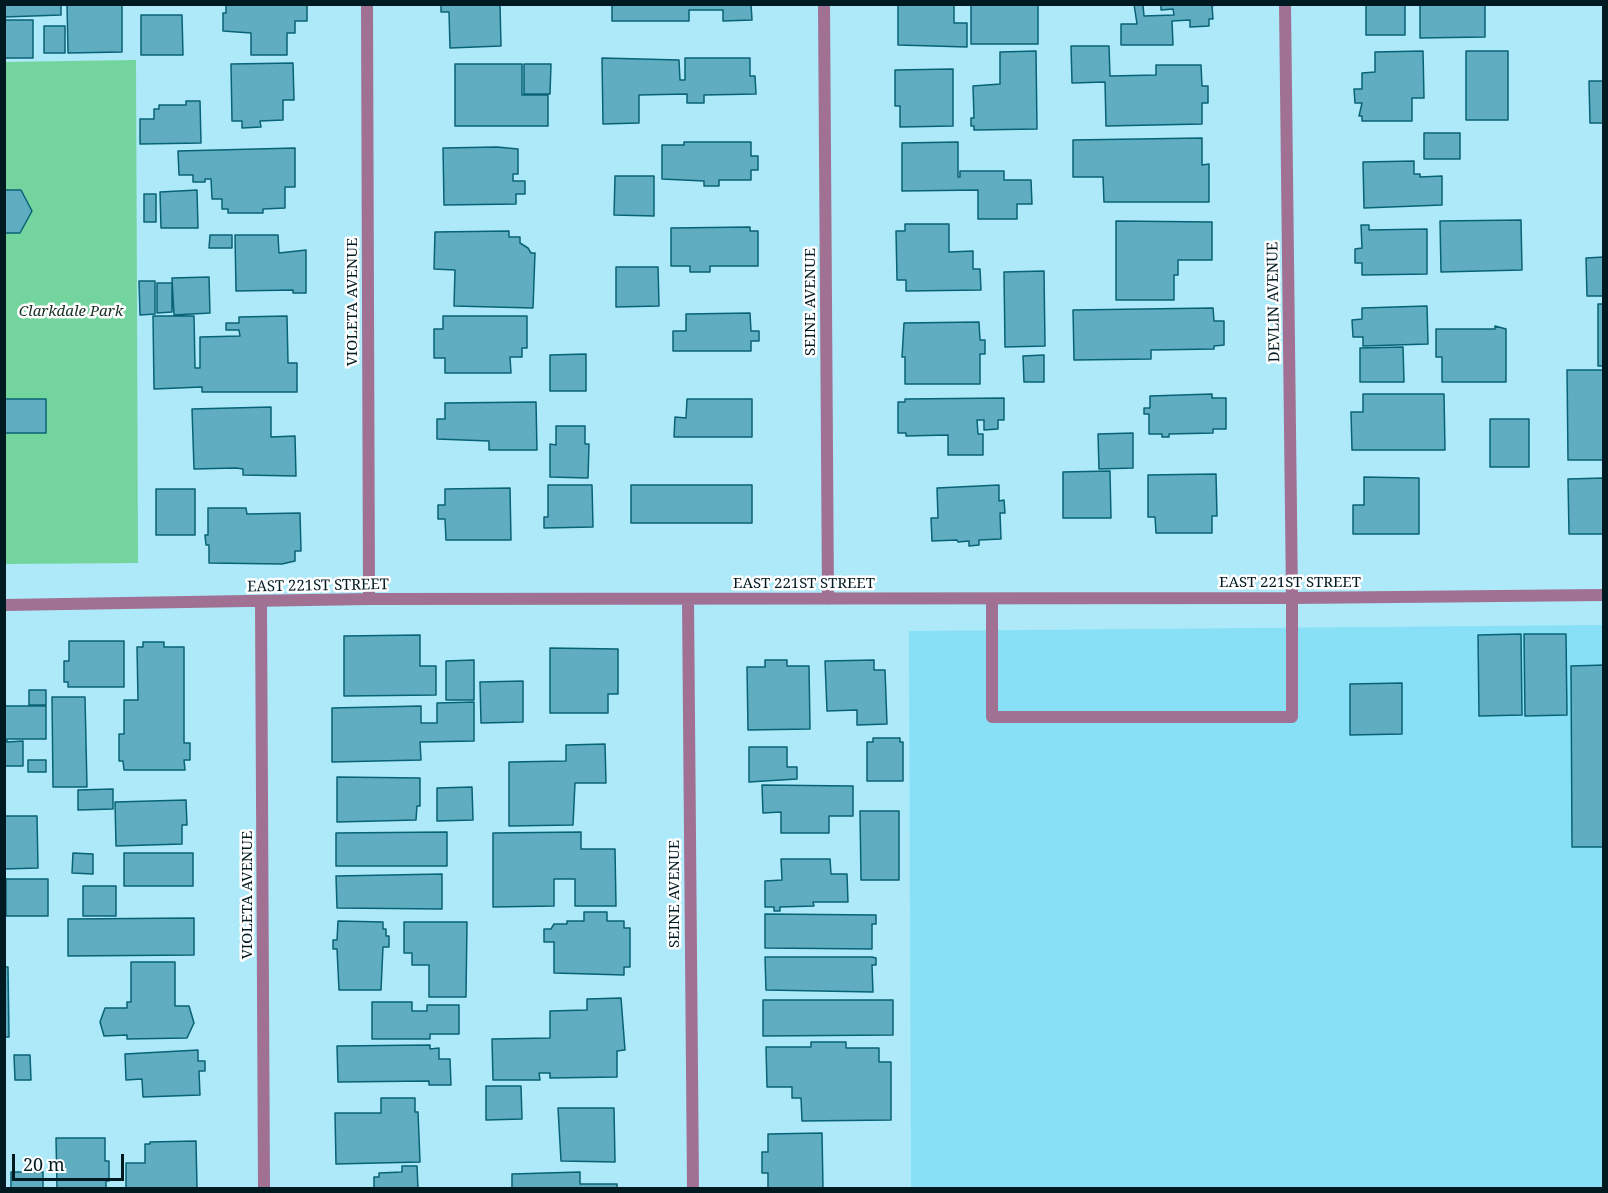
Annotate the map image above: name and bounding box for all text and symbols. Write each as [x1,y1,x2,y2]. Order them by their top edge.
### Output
street label: VIOLETA AVENUE [344,238,362,366]
street label: DEVLIN AVENUE [1264,242,1284,362]
street label: SEINE AVENUE [802,248,820,356]
park label: Clarkdale Park [19,303,123,321]
street label: EAST 221ST STREET [1219,574,1361,592]
street label: EAST 221ST STREET [733,575,875,593]
street label: EAST 221ST STREET [247,576,389,596]
street label: VIOLETA AVENUE [239,831,257,959]
street label: SEINE AVENUE [666,840,684,948]
scale bar [15,1142,128,1180]
text: 20 m [23,1152,65,1176]

